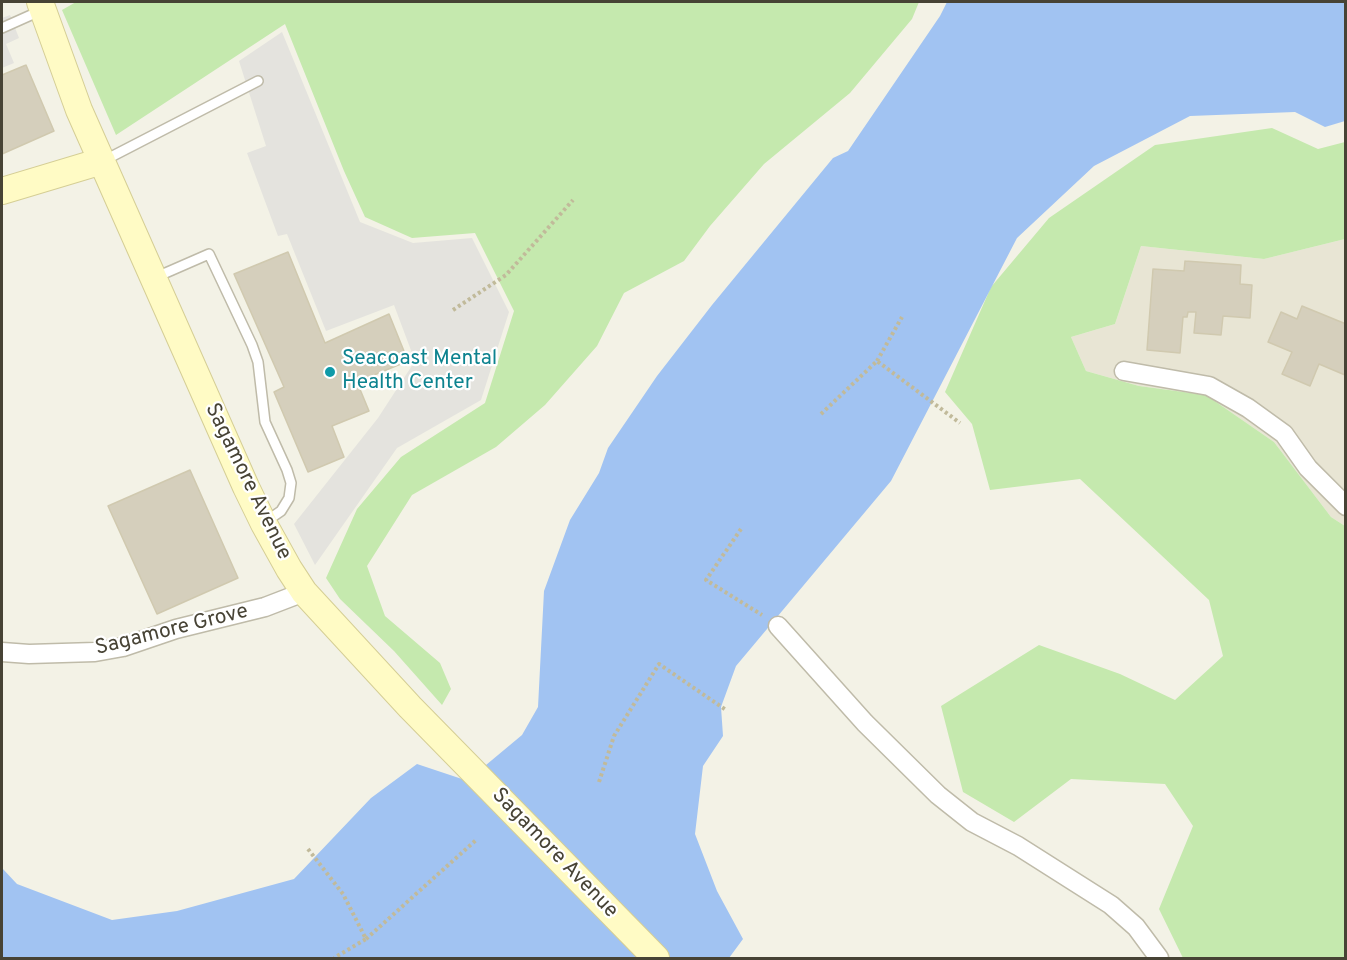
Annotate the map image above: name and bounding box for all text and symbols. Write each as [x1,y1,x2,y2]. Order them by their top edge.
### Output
place label: Seacoast Mental Health Center [342,347,497,397]
marker: Seacoast Mental Health Center [323,365,337,379]
street label: Sagamore Avenue [198,400,296,564]
street label: Sagamore Grove [93,600,251,662]
street label: Sagamore Avenue [486,784,622,924]

